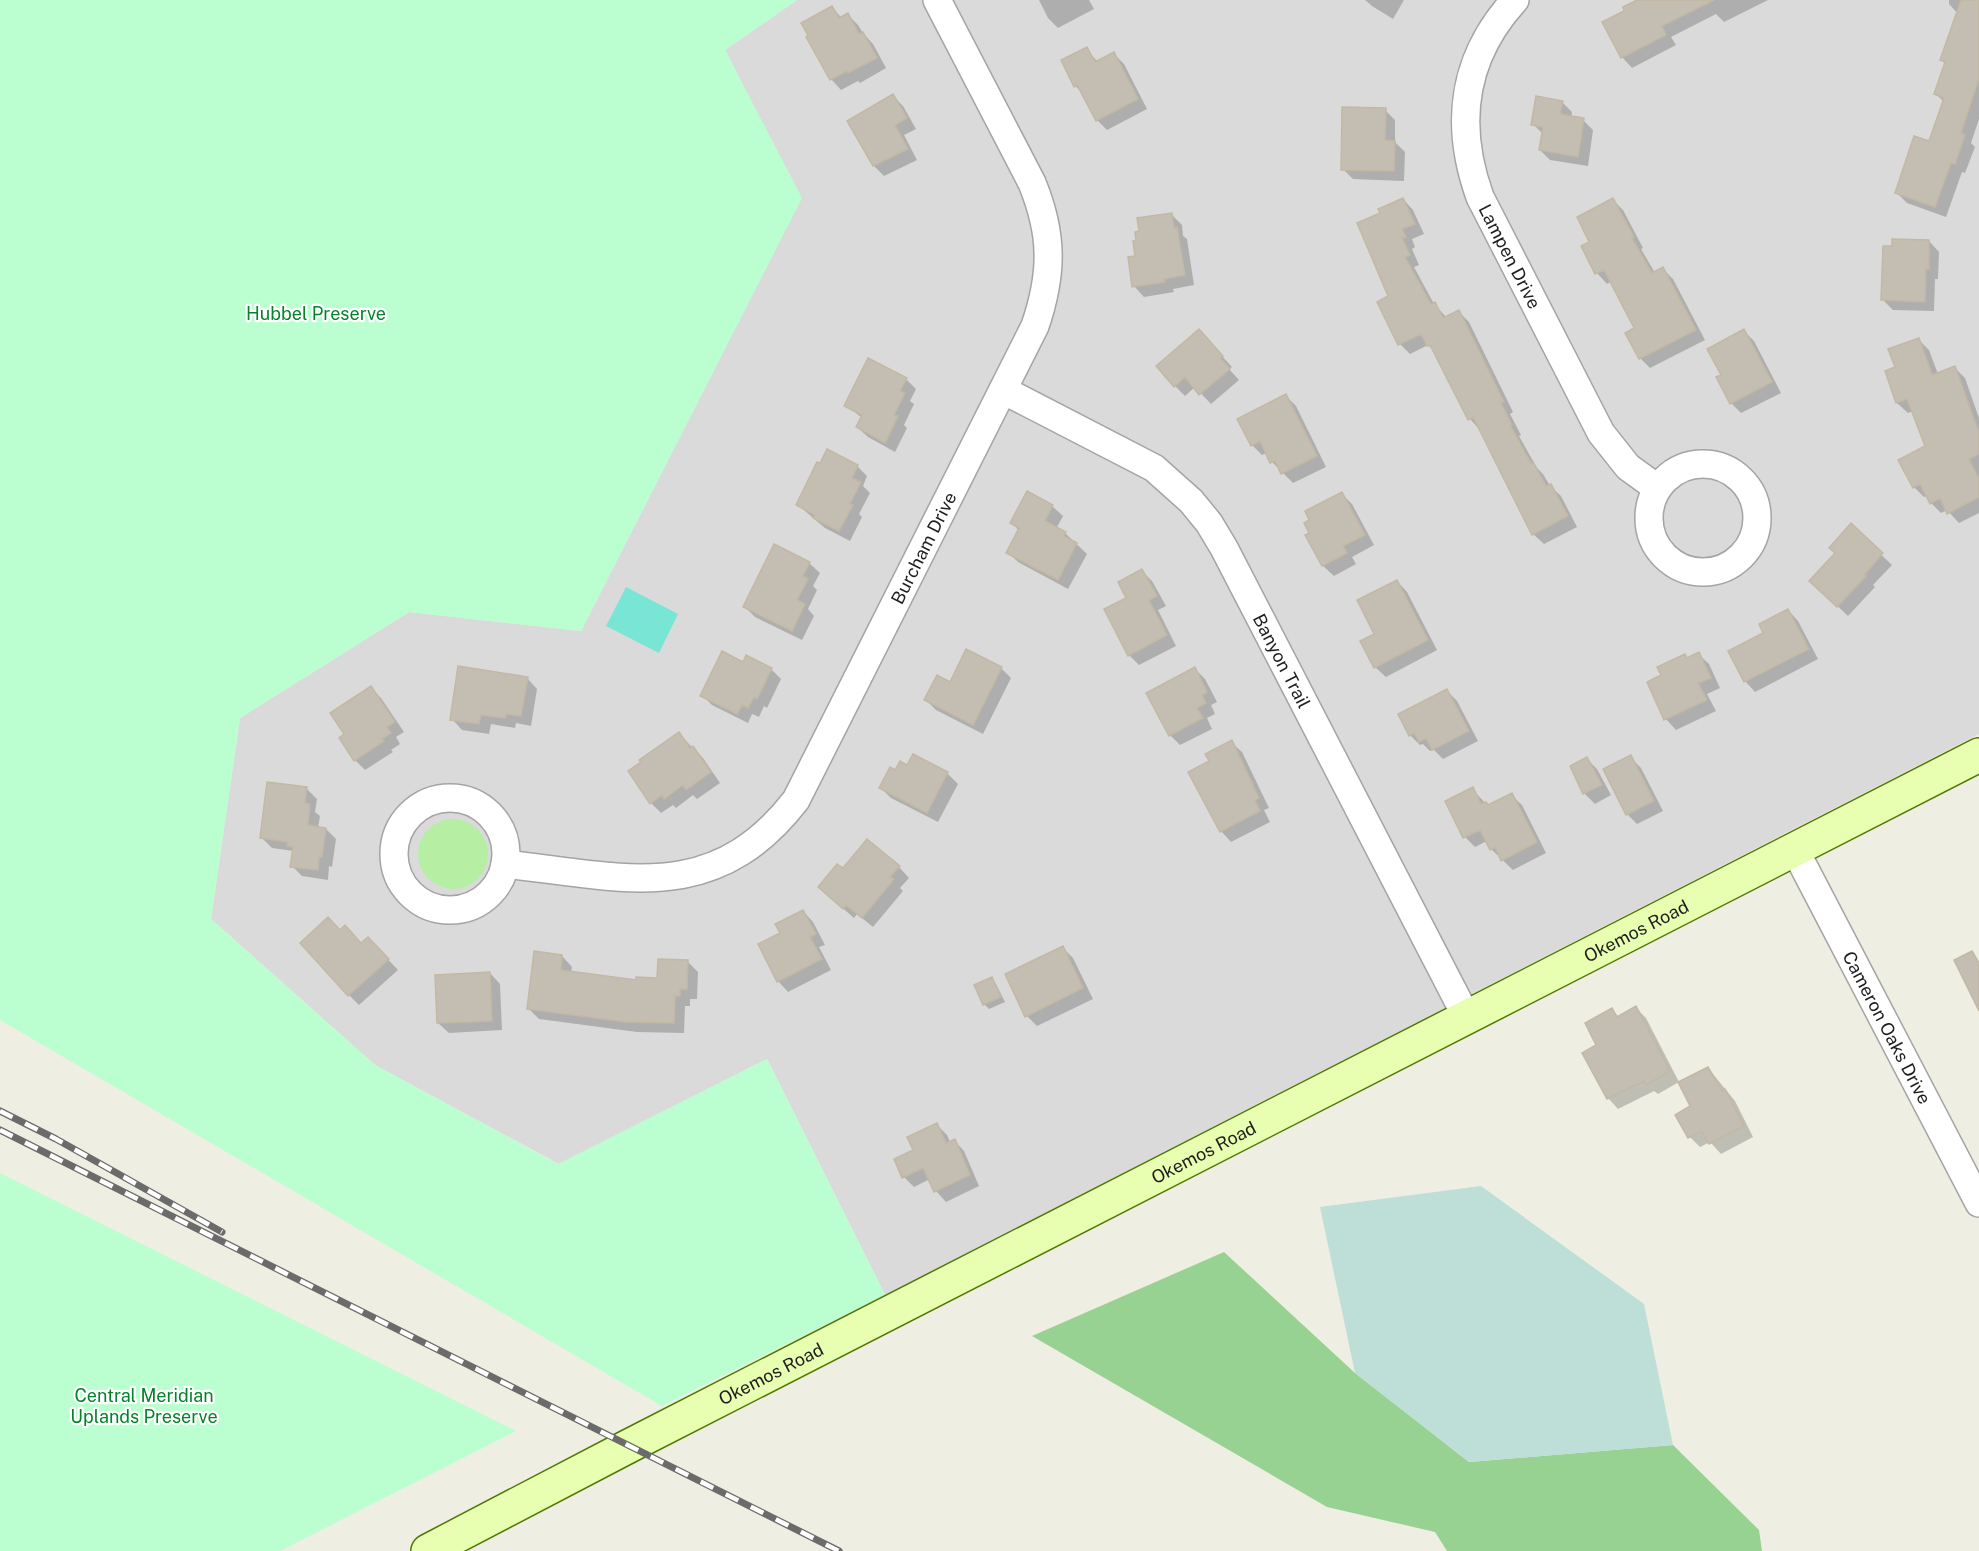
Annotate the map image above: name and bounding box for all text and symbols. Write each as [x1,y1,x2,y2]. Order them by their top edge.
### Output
street label: Lampen Drive [1475,200,1546,312]
park label: Hubbel Preserve [246,303,386,324]
street label: Burcham Drive [886,488,960,607]
street label: Banyon Trail [1249,610,1315,711]
street label: Okemos Road [1580,895,1692,966]
street label: Cameron Oaks Drive [1839,947,1936,1107]
street label: Okemos Road [1147,1117,1259,1188]
street label: Okemos Road [715,1338,827,1409]
park label: Central Meridian Uplands Preserve [70,1385,218,1427]

